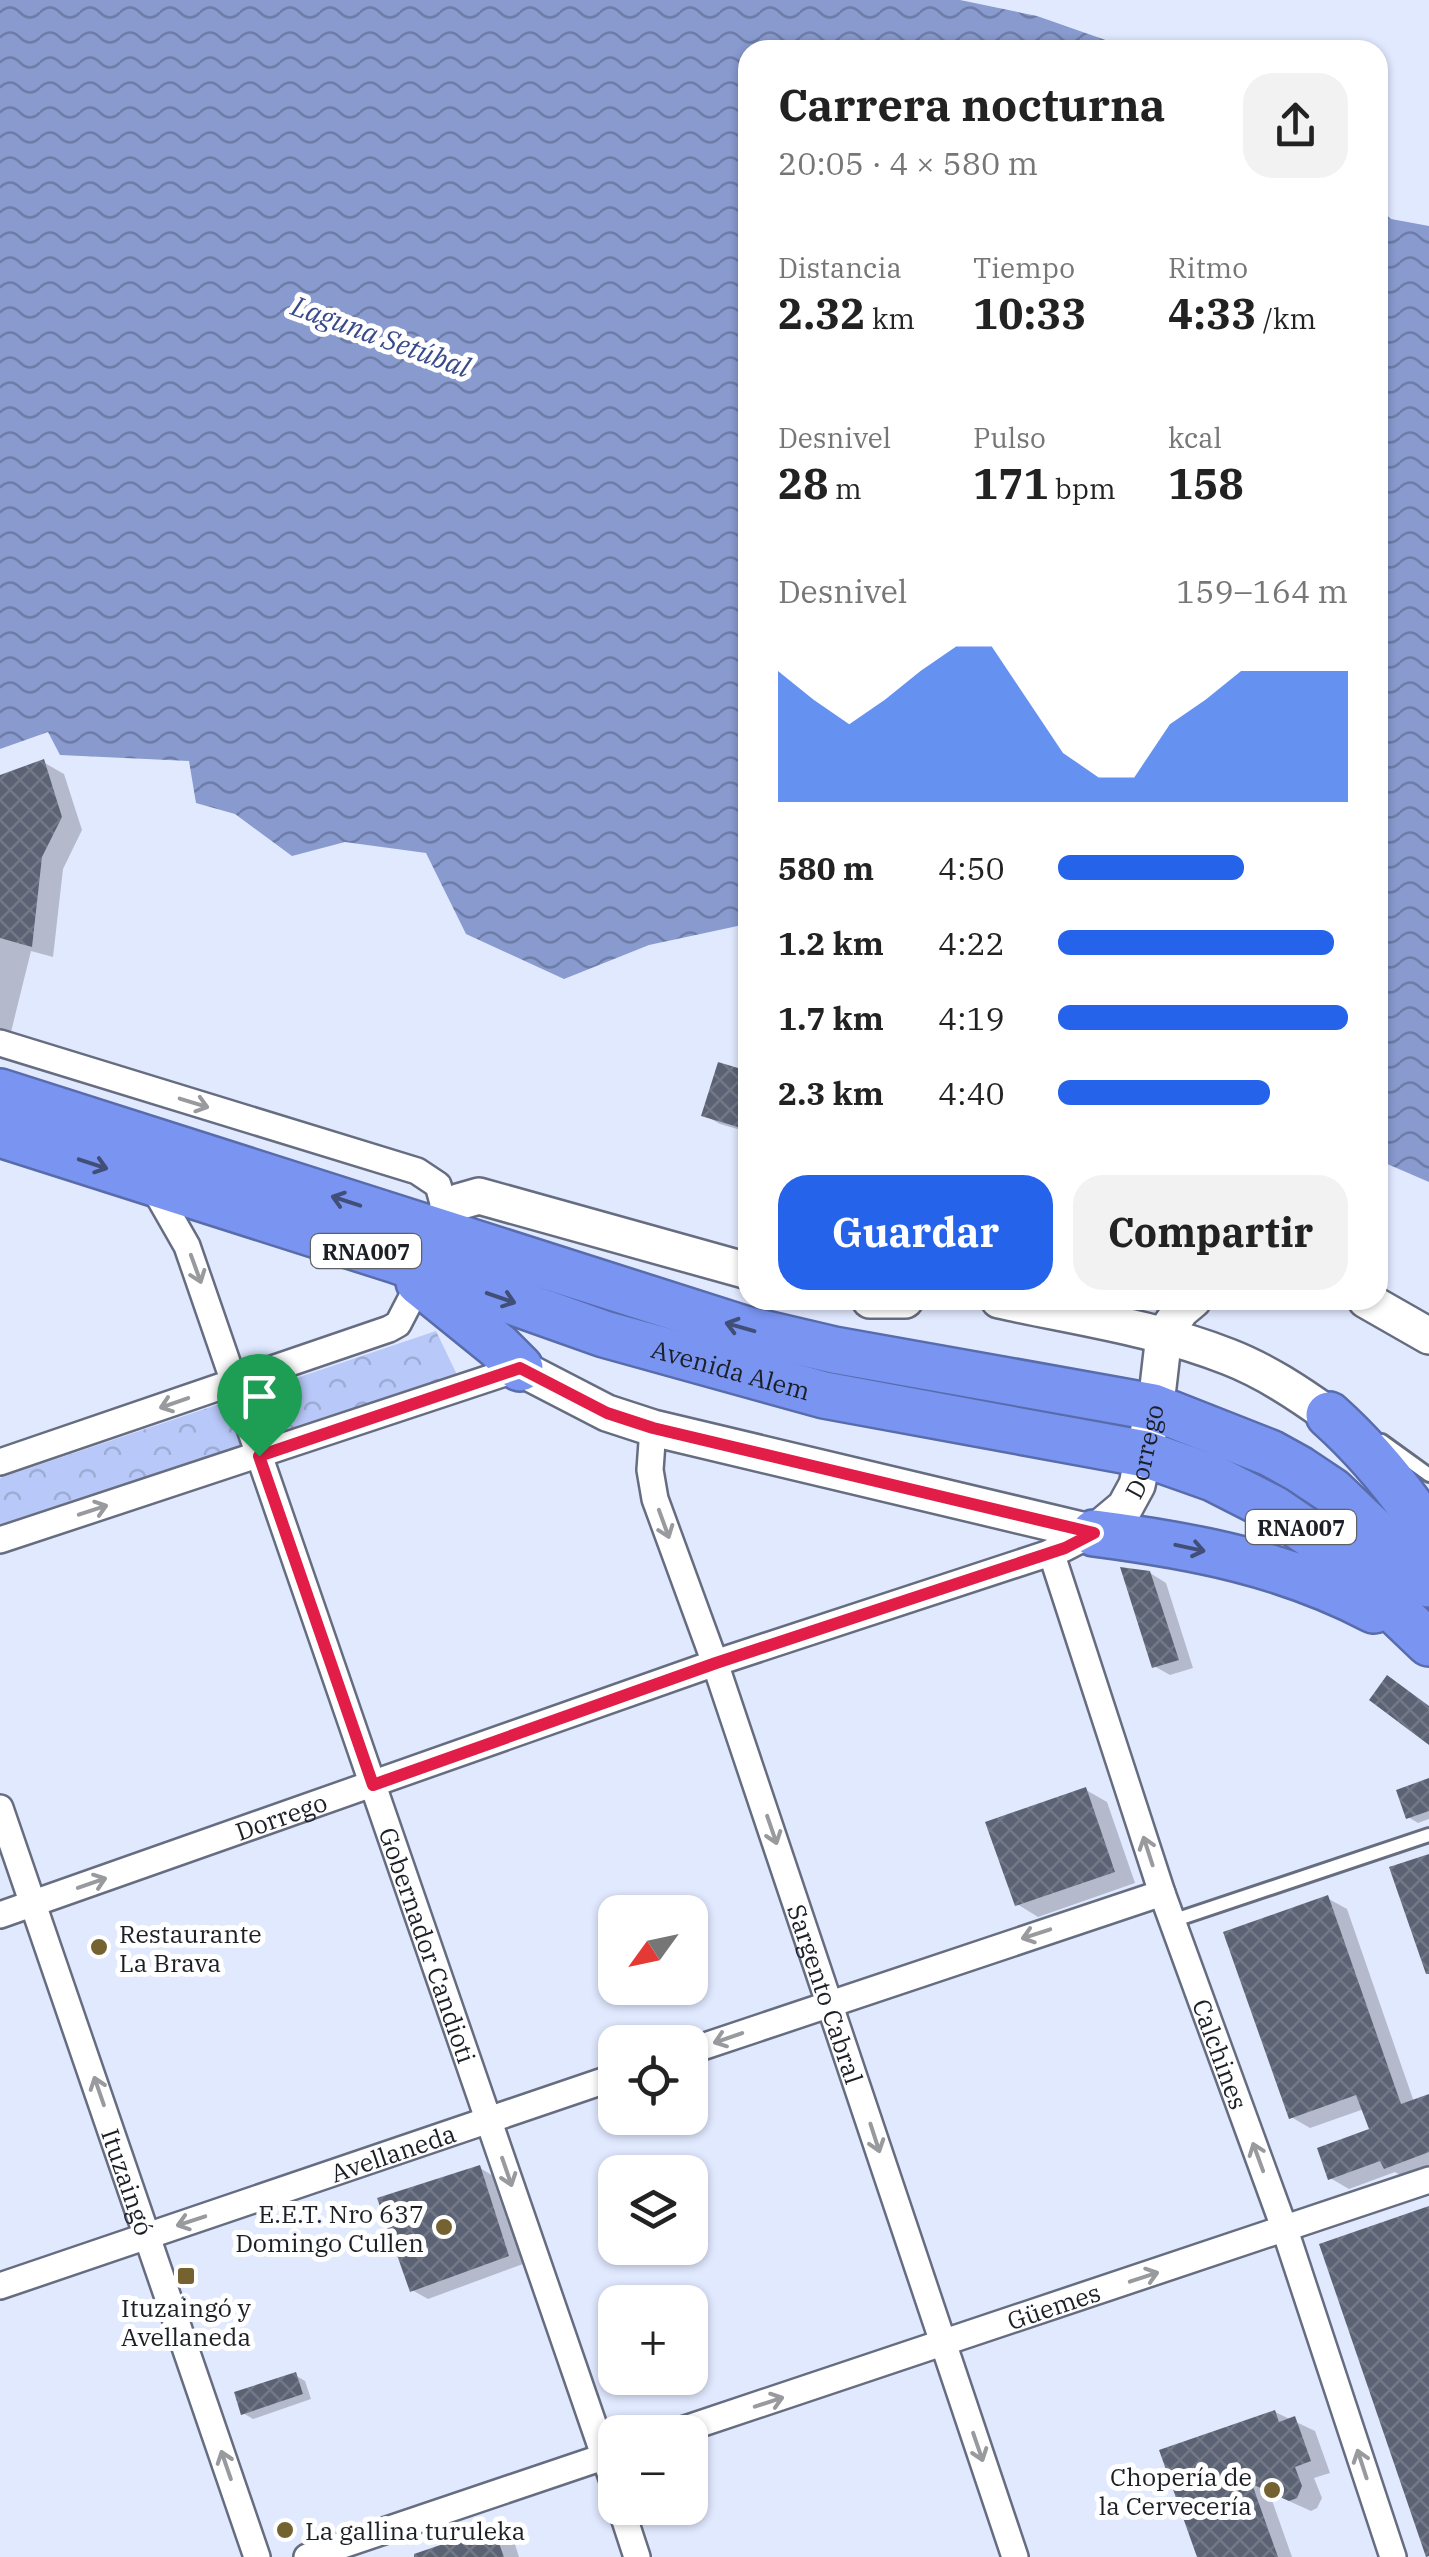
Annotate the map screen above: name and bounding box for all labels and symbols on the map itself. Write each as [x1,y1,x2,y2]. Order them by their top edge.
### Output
water label: Laguna Setúbal [286,286,476,386]
one-way arrow [177,1095,209,1113]
one-way arrow [76,1157,108,1175]
one-way arrow [331,1191,362,1209]
road number: RNA007 [311,1234,421,1268]
one-way arrow [188,1252,206,1284]
one-way arrow [485,1290,516,1308]
one-way arrow [725,1317,756,1335]
street label: Avenida Alem [648,1331,814,1407]
pin [217,1354,302,1457]
one-way arrow [158,1396,190,1414]
street label: Dorrego [1116,1401,1170,1504]
one-way arrow [76,1500,108,1518]
one-way arrow [656,1507,674,1538]
road number: RNA007 [1246,1510,1356,1544]
one-way arrow [1173,1540,1205,1558]
street label: Dorrego [231,1785,331,1847]
one-way arrow [764,1814,782,1846]
street label: Gobernador Candioti [372,1823,484,2067]
one-way arrow [1138,1835,1156,1867]
one-way arrow [76,1873,107,1891]
north arrow [598,1895,708,2005]
street label: Sargento Cabral [780,1900,871,2088]
place label: Restaurante La Brava [119,1917,262,1979]
one-way arrow [1021,1927,1053,1945]
marker: Restaurante La Brava [88,1936,110,1958]
street label: Calchines [1186,1994,1256,2114]
one-way arrow [714,2030,745,2048]
one-way arrow [88,2075,106,2107]
street label: Avellaneda [326,2116,460,2189]
one-way arrow [867,2122,885,2154]
street label: Ituzaingó [95,2124,162,2239]
one-way arrow [1248,2142,1266,2173]
one-way arrow [499,2155,517,2187]
place label: E.E.T. Nro 637 Domingo Cullen [235,2197,424,2259]
one-way arrow [176,2213,207,2231]
marker: E.E.T. Nro 637 Domingo Cullen [433,2216,455,2238]
marker: Ituzaingó y Avellaneda [175,2265,197,2287]
one-way arrow [1127,2266,1159,2284]
street label: Güemes [1002,2275,1104,2337]
place label: Ituzaingó y Avellaneda [121,2291,252,2353]
one-way arrow [753,2391,784,2409]
one-way arrow [970,2430,988,2462]
one-way arrow [215,2449,233,2481]
one-way arrow [1352,2449,1370,2481]
place label: Chopería de la Cervecería [1099,2460,1252,2522]
marker: Chopería de la Cervecería [1261,2479,1283,2501]
place label: La gallina turuleka [305,2514,525,2547]
marker: La gallina turuleka [274,2519,296,2541]

